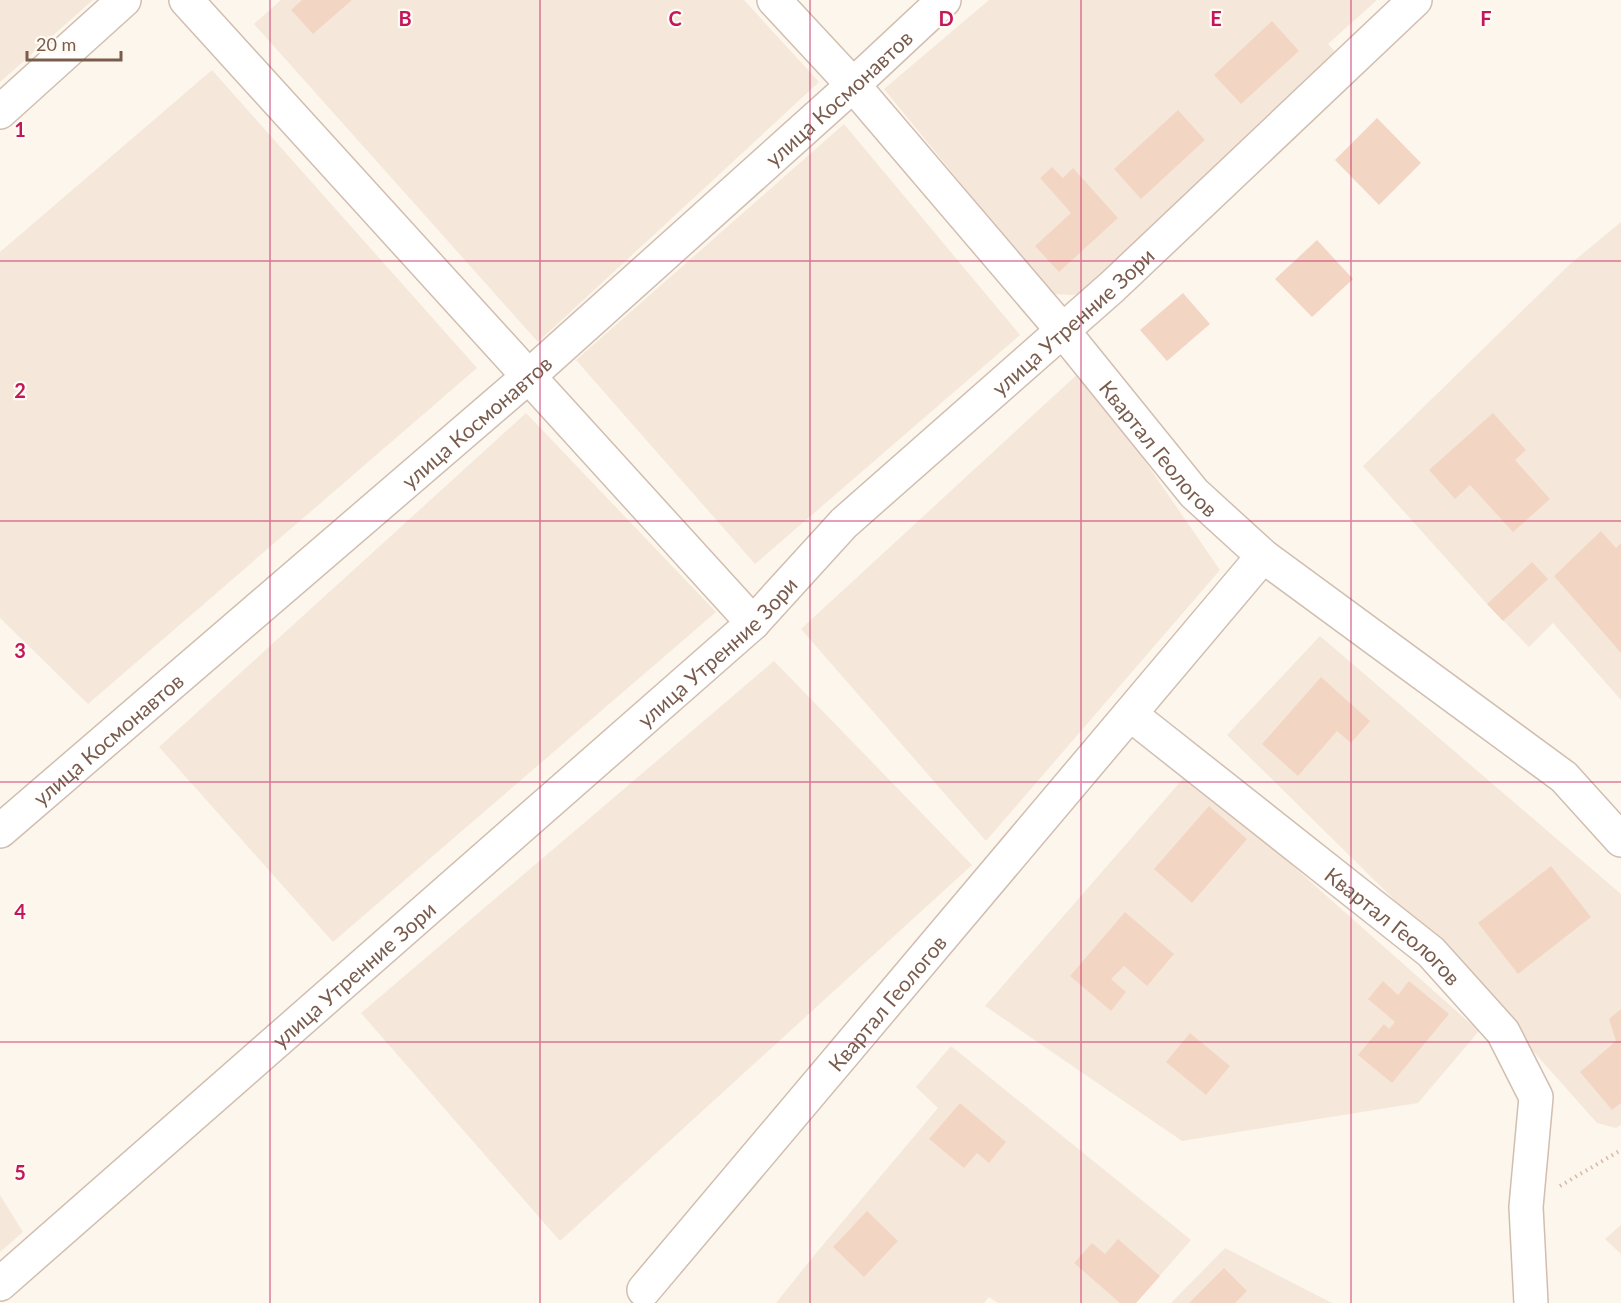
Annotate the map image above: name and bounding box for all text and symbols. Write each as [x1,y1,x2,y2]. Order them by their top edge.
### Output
text: B [398,6,412,30]
text: C [668,6,682,30]
text: D [938,6,954,30]
text: E [1210,6,1222,30]
text: F [1480,6,1492,30]
scale bar [27,24,122,62]
street label: улица Космонавтов [760,24,917,171]
text: 20 m [36,33,76,55]
text: 1 [14,117,26,141]
street label: улица Утренние Зори [986,242,1158,400]
street label: улица Космонавтов [396,350,556,493]
street label: Квартал Геологов [1095,375,1223,521]
text: 2 [14,378,26,402]
street label: улица Утренние Зори [632,571,802,732]
text: 3 [14,638,26,662]
street label: улица Космонавтов [28,667,188,810]
street label: Квартал Геологов [1321,861,1467,990]
street label: улица Утренние Зори [267,896,440,1052]
text: 4 [14,899,26,923]
street label: Квартал Геологов [822,930,951,1076]
text: 5 [14,1160,26,1184]

